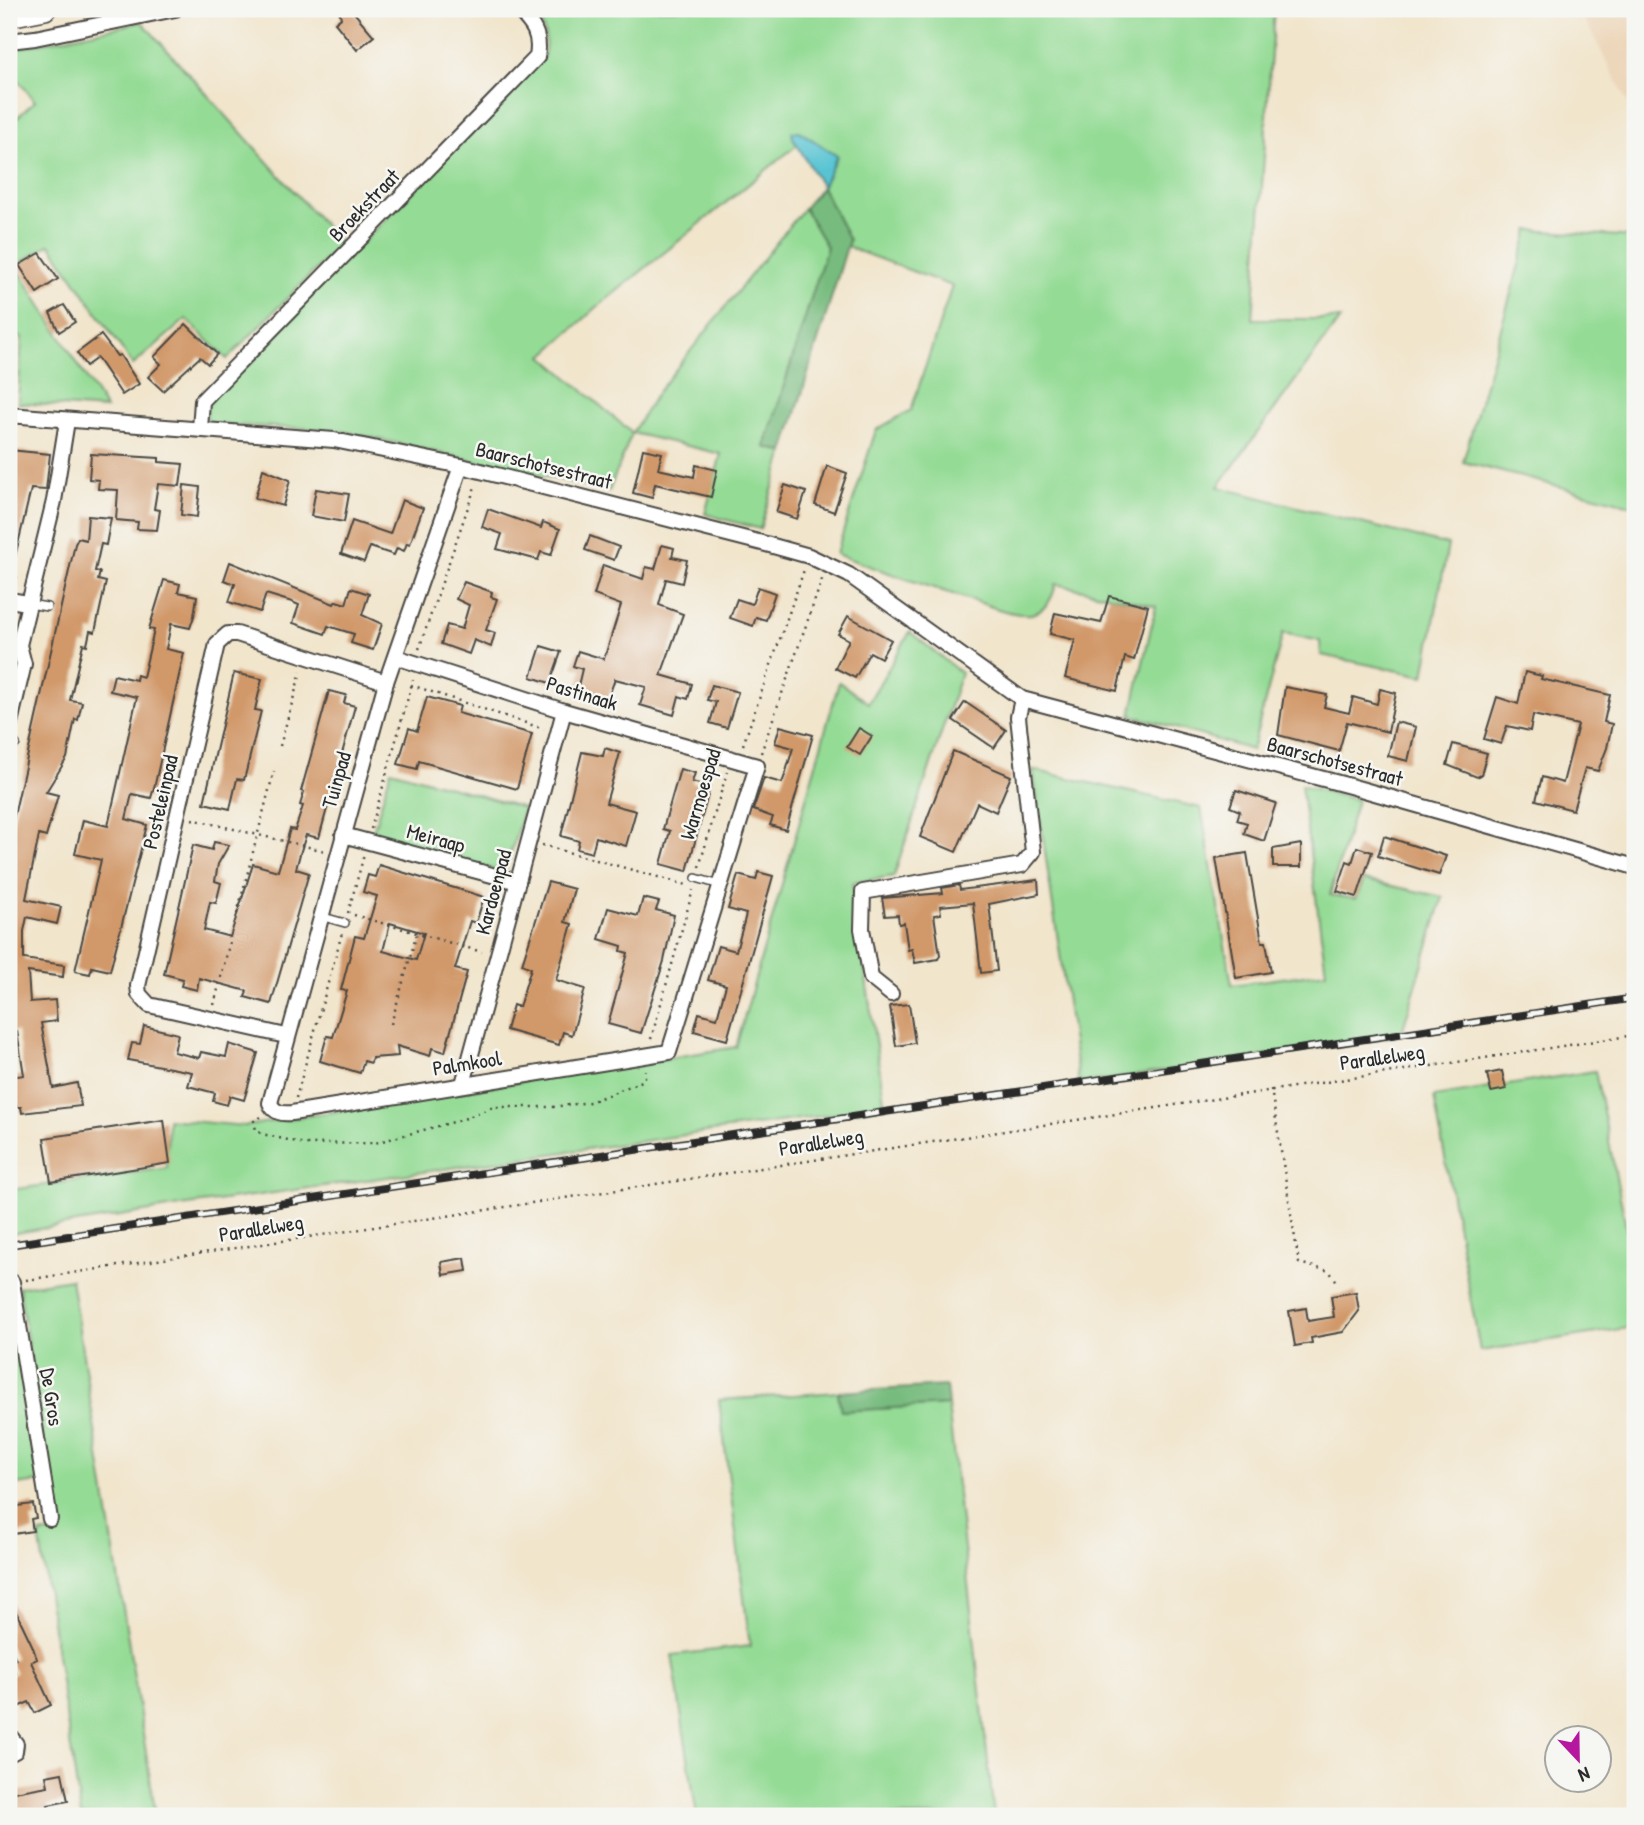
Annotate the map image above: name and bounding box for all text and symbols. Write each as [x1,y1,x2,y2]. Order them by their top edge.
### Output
street label: Broekstraat [322,162,407,248]
street label: Baarschotsestraat [473,434,616,496]
street label: Pastinaak [543,668,621,718]
street label: Baarschotsestraat [1264,729,1407,793]
street label: Warmoespad [672,745,728,843]
street label: Tuinpad [314,748,358,812]
street label: Posteleinpad [135,752,185,852]
street label: Meiraap [404,816,468,860]
street label: Kardoenpad [468,846,518,938]
street label: Parallelweg [1338,1037,1426,1077]
street label: Palmkool [430,1043,504,1083]
street label: Parallelweg [777,1121,865,1163]
street label: Parallelweg [217,1207,305,1249]
street label: De Gros [33,1366,71,1428]
north arrow [1542,1724,1612,1794]
text: N [1575,1761,1594,1789]

